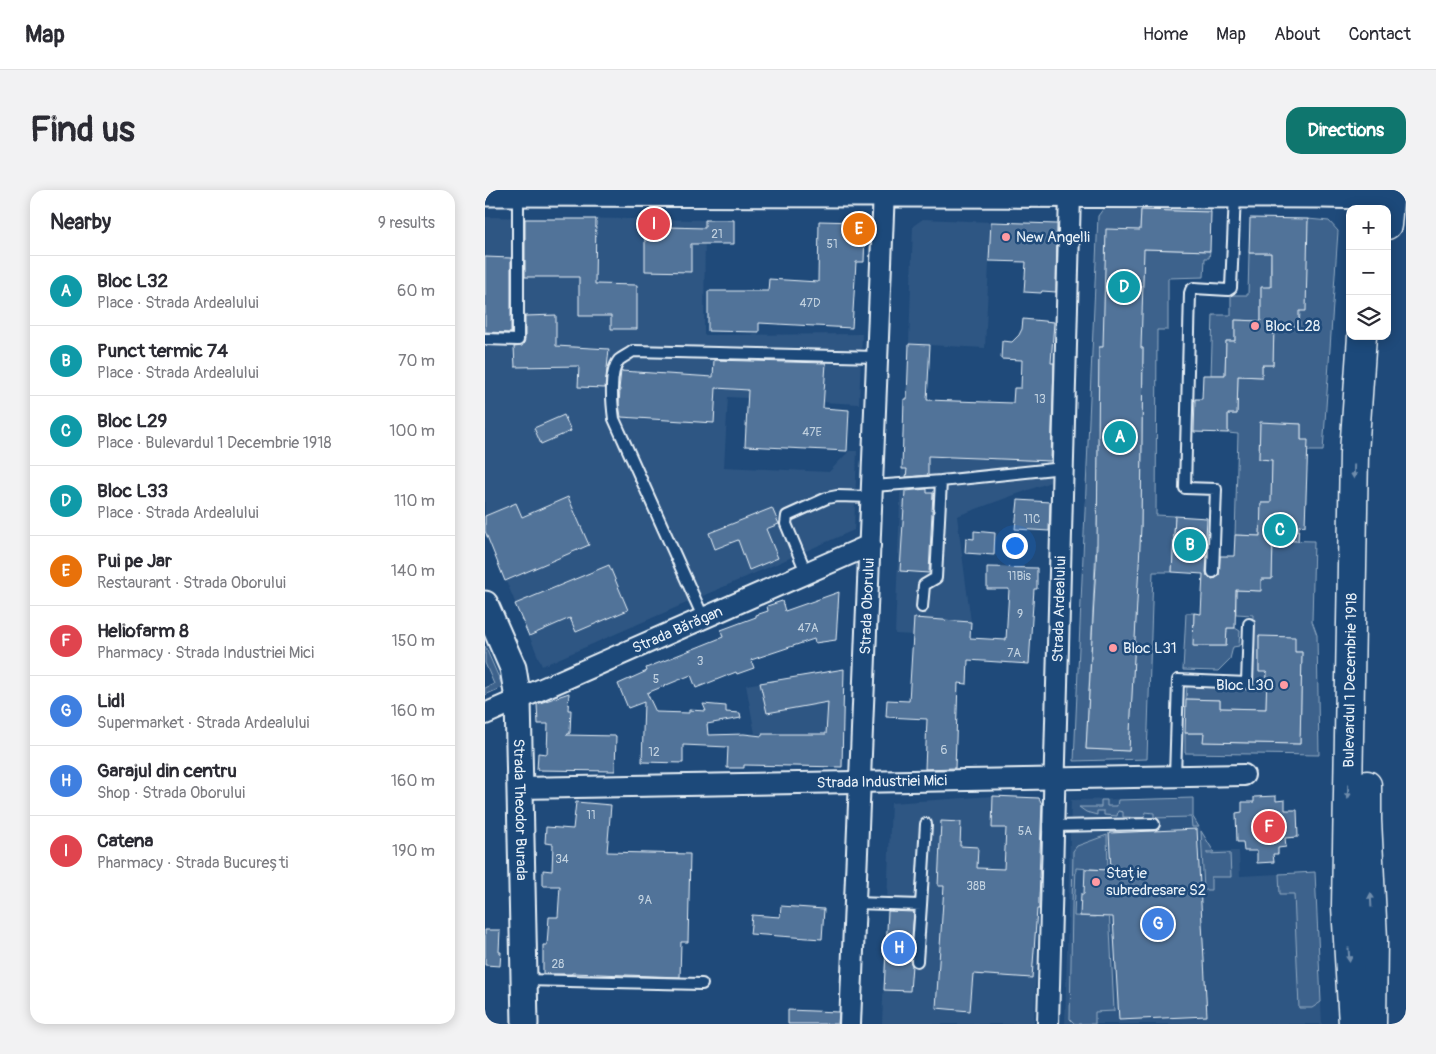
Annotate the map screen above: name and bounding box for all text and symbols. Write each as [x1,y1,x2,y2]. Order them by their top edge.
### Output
text: Map [25,20,65,49]
text: Home [1143,23,1188,46]
text: Map [1216,23,1246,46]
text: About [1274,23,1320,46]
text: Contact [1348,23,1411,46]
button: Directions [1286,107,1406,154]
text: Find us [30,108,135,152]
pin: I [638,205,670,243]
map controls [1346,205,1391,340]
button: + [1346,205,1391,250]
text: Nearby [50,209,111,236]
pin: E [843,210,875,248]
text: 9 results [378,213,435,233]
house number: 21 [711,227,723,242]
place label: New Angelli [1016,228,1090,247]
marker: New Angelli [1000,231,1012,243]
house number: 51 [826,237,838,252]
button: − [1346,250,1391,295]
pin: D [1108,268,1140,306]
text: Bloc L32 [97,269,168,293]
text: A [61,281,71,301]
text: 60 m [397,281,435,301]
text: Place · Strada Ardealului [97,293,259,313]
button: layers [1346,295,1391,340]
house number: 47D [800,296,821,311]
place label: Bloc L28 [1265,317,1321,336]
marker: Bloc L28 [1249,320,1261,332]
text: Punct termic 74 [97,339,228,363]
text: B [61,351,71,371]
text: 70 m [398,351,435,371]
text: Place · Strada Ardealului [97,363,259,383]
house number: 13 [1034,392,1046,407]
text: Bloc L29 [97,409,167,433]
pin: A [1104,418,1136,456]
text: C [61,421,71,441]
text: 100 m [389,421,435,441]
house number: 47E [802,425,822,440]
text: Place · Bulevardul 1 Decembrie 1918 [97,433,332,453]
one-way arrow [1349,464,1357,480]
text: Bloc L33 [97,479,168,503]
text: D [61,491,71,511]
text: 110 m [394,491,435,511]
text: Place · Strada Ardealului [97,503,259,523]
pin: C [1264,511,1296,549]
house number: 11C [1024,512,1040,527]
pin: B [1174,526,1206,564]
your location [1002,533,1028,559]
text: Pui pe Jar [97,549,172,573]
street label: Strada Ardealului [1048,555,1070,663]
street label: Strada Oborului [856,557,878,655]
text: E [62,561,70,581]
text: 140 m [391,561,435,581]
house number: 11Bis [1007,569,1031,584]
text: Restaurant · Strada Oborului [97,573,286,593]
street label: Bulevardul 1 Decembrie 1918 [1339,592,1361,768]
street label: Strada Bărăgan [629,601,725,658]
house number: 9 [1017,607,1023,622]
text: Heliofarm 8 [97,619,189,643]
house number: 47A [797,621,819,636]
text: F [61,631,71,651]
text: 150 m [391,631,435,651]
place label: Bloc L31 [1123,639,1177,658]
marker: Bloc L31 [1107,642,1119,654]
text: Pharmacy · Strada Industriei Mici [97,643,314,663]
house number: 7A [1007,646,1021,661]
house number: 3 [697,654,704,669]
house number: 5 [653,672,659,687]
place label: Bloc L30 [1216,676,1274,695]
marker: Bloc L30 [1278,679,1290,691]
text: Lidl [97,689,125,713]
text: G [61,701,71,721]
text: 160 m [391,701,435,721]
text: Supermarket · Strada Ardealului [97,713,309,733]
street label: Strada Theodor Burada [509,738,531,881]
house number: 6 [941,743,948,758]
house number: 12 [648,745,660,760]
text: Garajul din centru [97,759,237,783]
text: H [61,771,71,791]
text: 160 m [391,771,435,791]
street label: Strada Industriei Mici [817,771,948,792]
text: Shop · Strada Oborului [97,783,245,803]
one-way arrow [1344,784,1352,800]
house number: 11 [586,808,596,823]
pin: F [1253,808,1285,846]
house number: 5A [1018,824,1032,839]
text: Catena [97,829,153,853]
text: I [64,841,68,861]
text: 190 m [392,841,435,861]
house number: 34 [555,852,569,867]
text: Pharmacy · Strada București [97,853,288,873]
place label: Stație subredresare S2 [1106,864,1206,900]
marker: Stație subredresare S2 [1090,876,1102,888]
house number: 38B [966,879,986,894]
one-way arrow [1367,891,1375,907]
house number: 9A [638,893,652,908]
pin: G [1142,905,1174,943]
pin: H [883,929,915,967]
one-way arrow [1345,947,1353,963]
house number: 28 [552,957,564,972]

